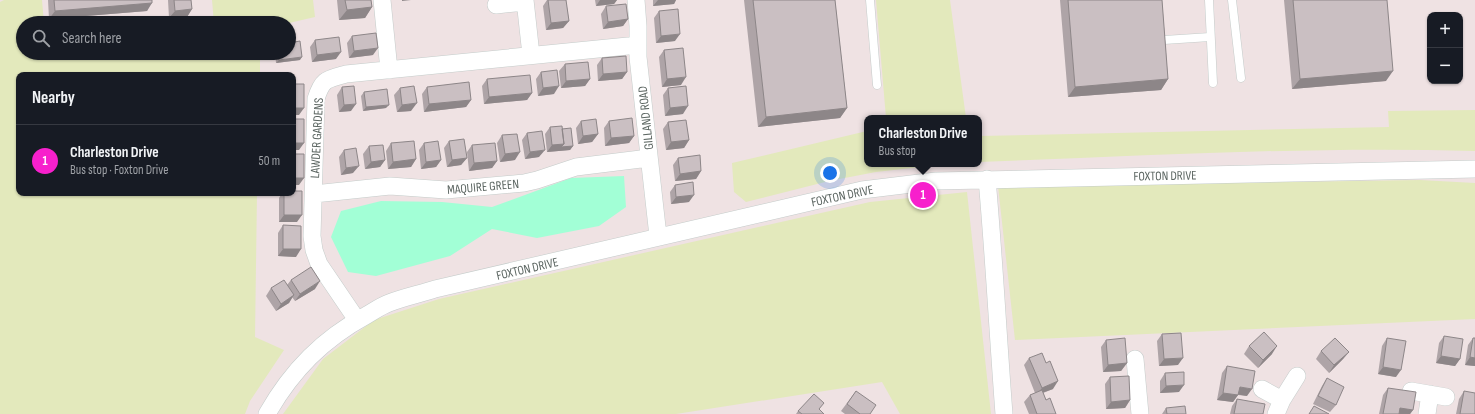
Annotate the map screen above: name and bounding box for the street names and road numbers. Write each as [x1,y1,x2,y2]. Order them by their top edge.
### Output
street label: GILLAND ROAD [635,85,657,150]
street label: LAWDER GARDENS [307,97,327,179]
street label: FOXTON DRIVE [1133,167,1197,185]
street label: MAQUIRE GREEN [447,176,520,198]
street label: FOXTON DRIVE [810,182,875,210]
street label: FOXTON DRIVE [495,254,560,284]

